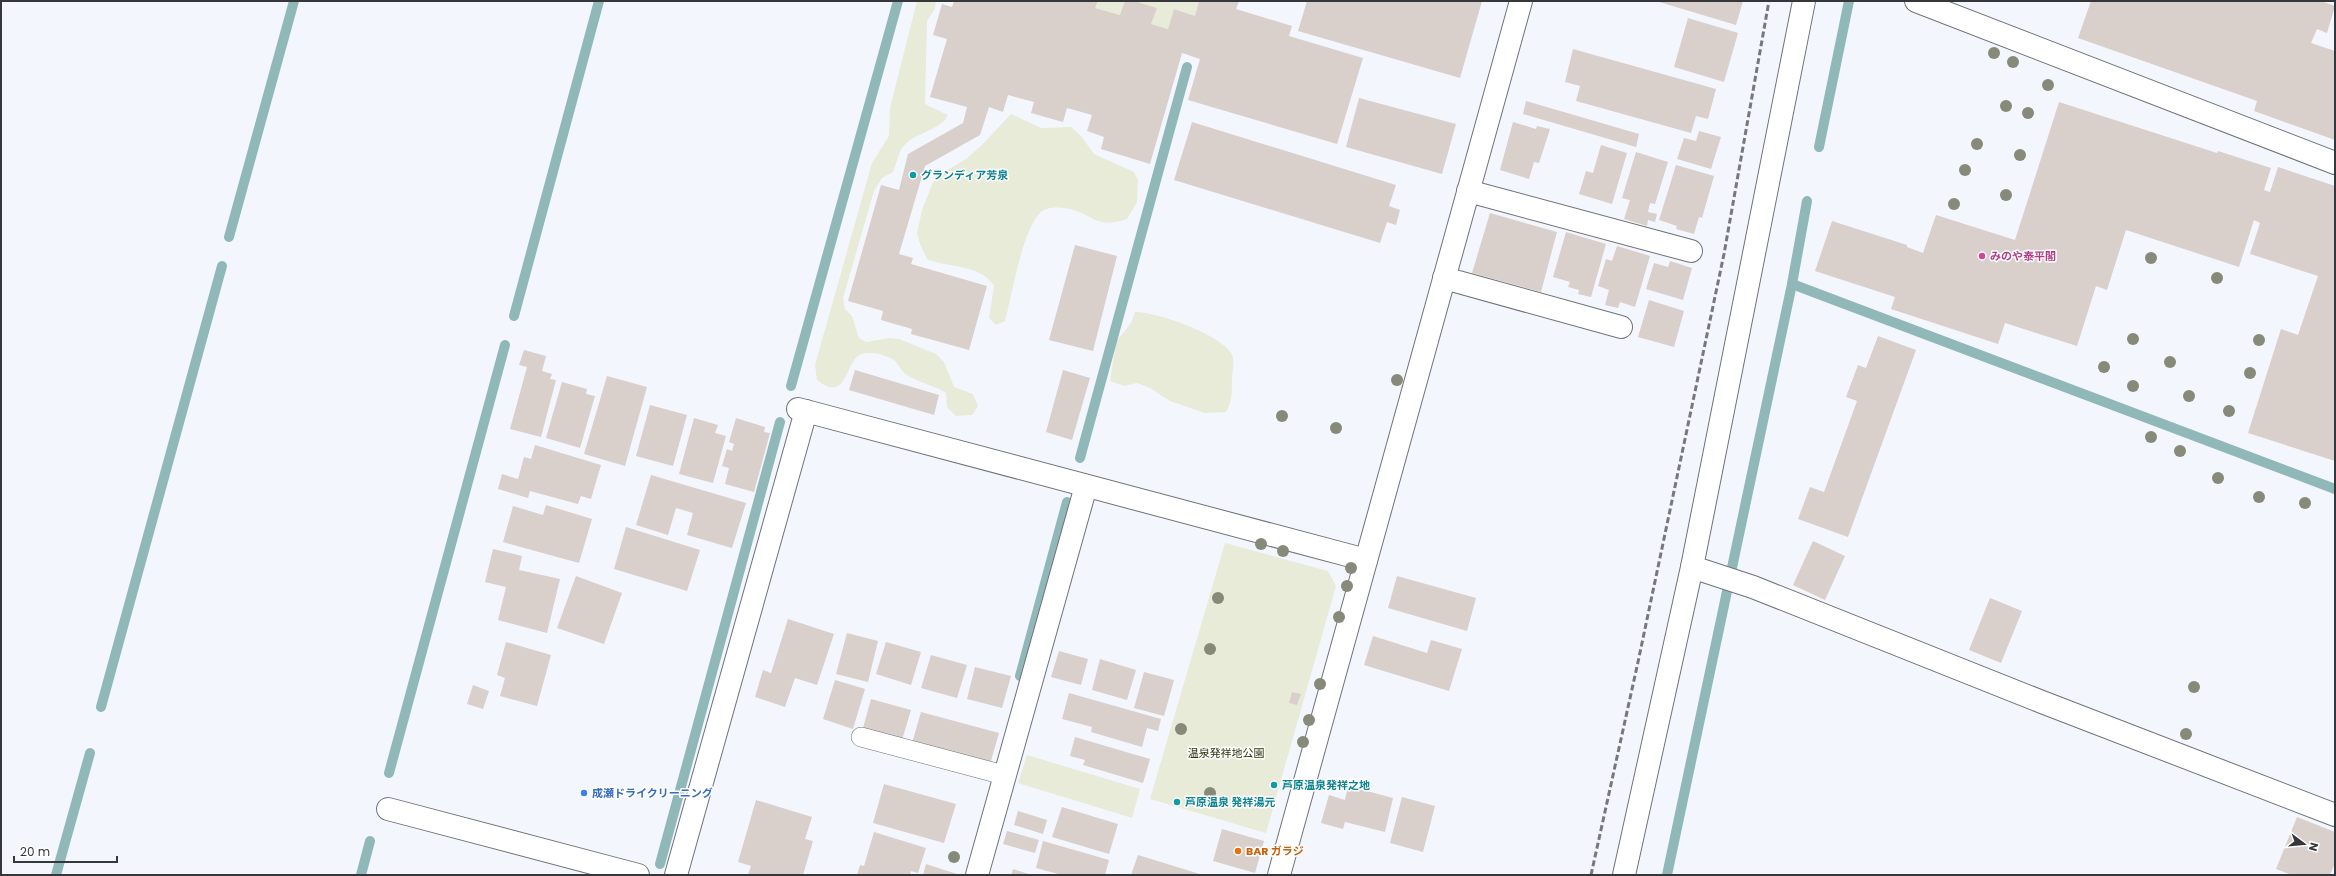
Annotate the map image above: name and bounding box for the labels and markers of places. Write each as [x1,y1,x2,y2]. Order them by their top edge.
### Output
place label: グランディア芳泉 [921,167,1008,183]
marker: グランディア芳泉 [908,170,918,180]
place label: みのや泰平閣 [1990,248,2056,264]
marker: みのや泰平閣 [1977,251,1987,261]
place label: 芦原温泉発祥之地 [1282,777,1370,793]
marker: 芦原温泉発祥之地 [1269,780,1279,790]
place label: 成瀬ドライクリーニング [592,785,713,801]
marker: 成瀬ドライクリーニング [579,788,589,798]
place label: 芦原温泉 発祥湯元 [1185,794,1275,810]
marker: 芦原温泉 発祥湯元 [1172,797,1182,807]
place label: BAR ガラジ [1246,843,1304,859]
marker: BAR ガラジ [1233,846,1243,856]

